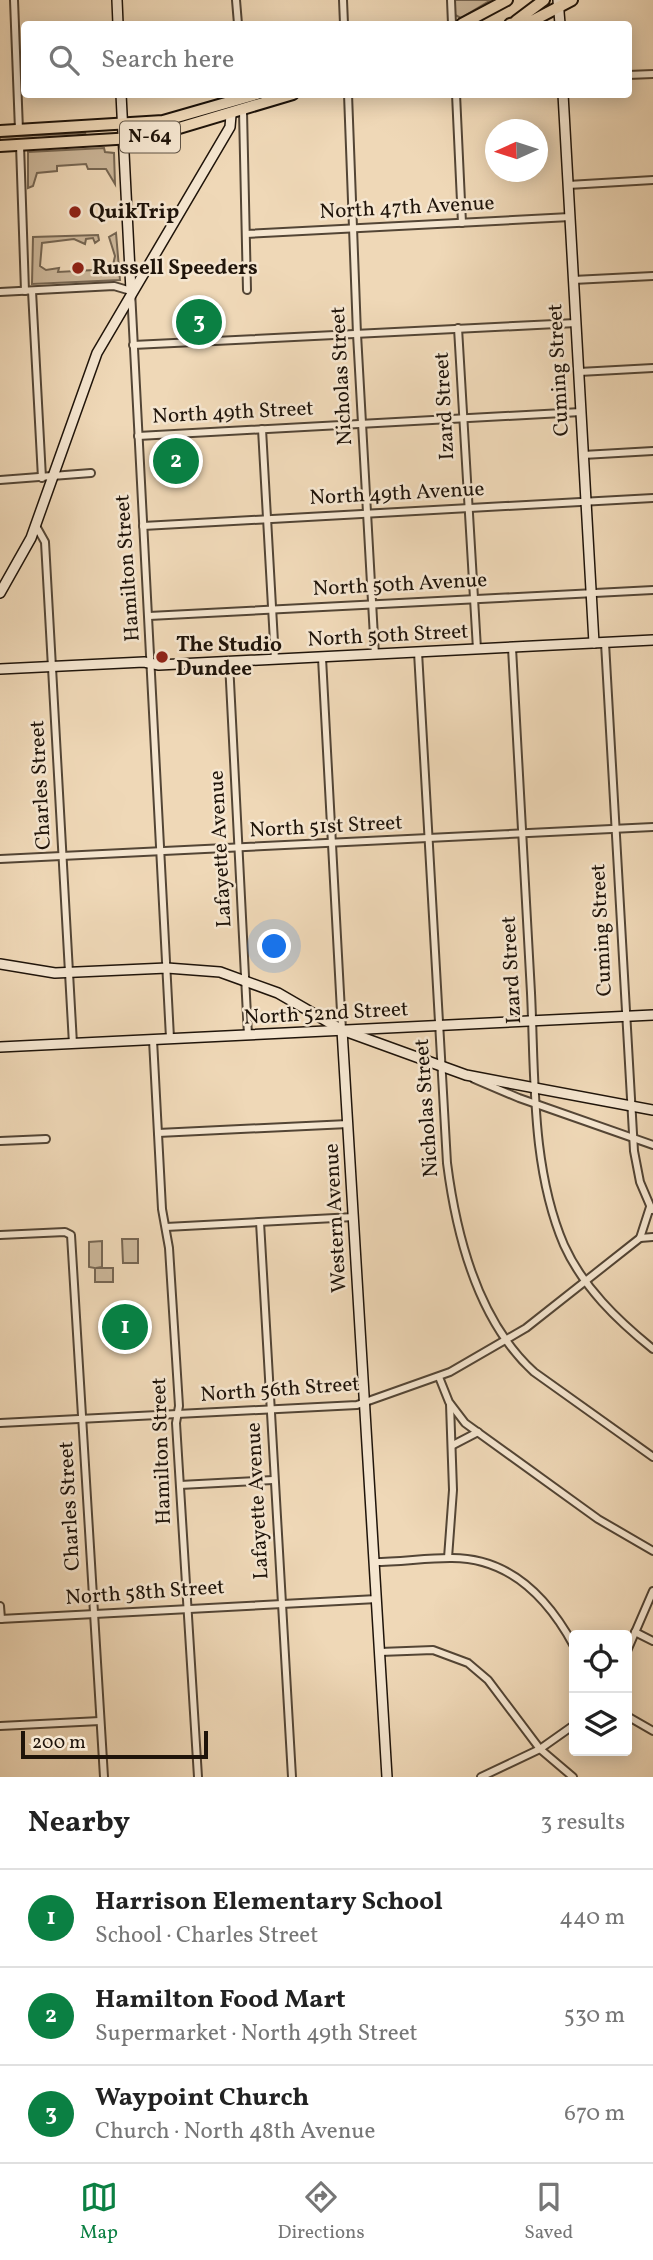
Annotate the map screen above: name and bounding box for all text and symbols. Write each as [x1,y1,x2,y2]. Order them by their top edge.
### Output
search box [21,21,632,98]
icon: search [45,41,83,79]
text: Search here [101,42,234,78]
north arrow [485,119,548,182]
road number: N-64 [120,122,180,153]
street label: North 47th Avenue [319,189,495,227]
place label: QuikTrip [89,198,179,227]
marker: QuikTrip [67,204,83,220]
place label: Russell Speeders [92,254,258,283]
marker: Russell Speeders [70,260,86,276]
pin: 3 [176,296,222,348]
street label: Cuming Street [541,303,577,437]
street label: Nicholas Street [324,306,360,446]
street label: Izard Street [428,351,462,461]
street label: North 49th Street [152,394,314,432]
pin: 2 [153,435,199,487]
street label: North 49th Avenue [309,475,485,513]
street label: Hamilton Street [108,493,148,643]
street label: North 50th Avenue [312,566,488,604]
street label: North 50th Street [307,617,469,655]
place label: The Studio Dundee [176,631,282,684]
marker: The Studio Dundee [154,649,170,665]
street label: Charles Street [23,719,59,851]
street label: Lafayette Avenue [202,770,240,928]
street label: North 51st Street [249,809,403,845]
street label: Cuming Street [584,863,620,997]
street label: Izard Street [495,915,529,1025]
your location [257,929,291,963]
street label: North 52nd Street [243,995,409,1033]
street label: Nicholas Street [408,1038,446,1178]
street label: Western Avenue [318,1142,354,1293]
pin: 1 [102,1301,148,1353]
street label: North 56th Street [199,1370,361,1410]
street label: Hamilton Street [145,1377,179,1525]
street label: Lafayette Avenue [239,1422,277,1580]
street label: Charles Street [52,1440,88,1572]
street label: North 58th Street [64,1573,226,1613]
map controls [569,1630,632,1756]
button: locate [569,1630,632,1693]
button: layers [569,1693,632,1756]
scale bar [21,1728,208,1760]
text: 200 m [32,1730,86,1756]
text: Nearby [28,1802,130,1844]
text: 3 results [540,1807,625,1839]
text: Harrison Elementary School [95,1884,443,1920]
text: 1 [46,1902,56,1934]
text: 440 m [559,1902,625,1934]
text: School · Charles Street [95,1920,318,1952]
text: Hamilton Food Mart [95,1982,346,2018]
text: 2 [45,2000,57,2032]
text: 530 m [564,2000,625,2032]
text: Supermarket · North 49th Street [95,2018,418,2050]
text: Waypoint Church [95,2080,309,2116]
text: 3 [45,2098,57,2130]
text: 670 m [564,2098,625,2130]
text: Church · North 48th Avenue [95,2116,375,2148]
tab: Map [80,2178,118,2246]
tab: Directions [278,2178,365,2246]
tab: Saved [524,2178,573,2246]

